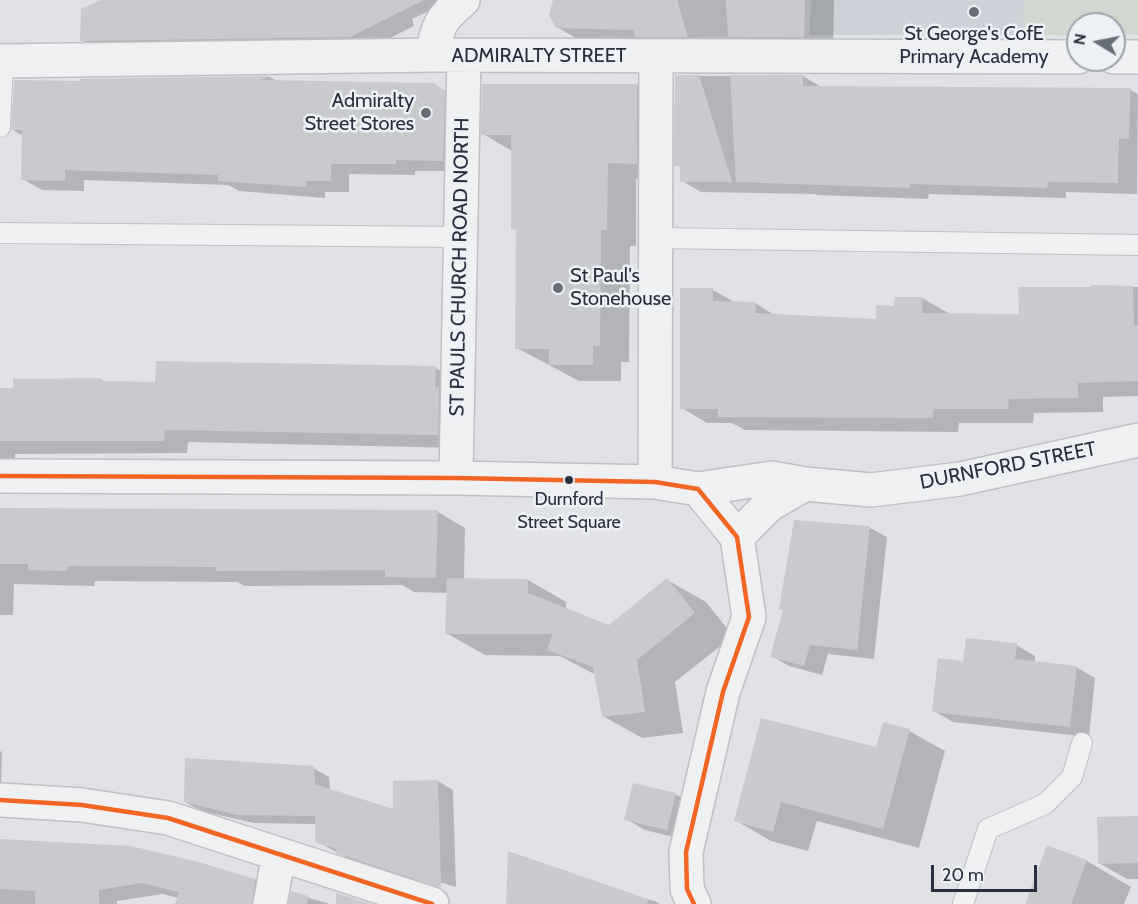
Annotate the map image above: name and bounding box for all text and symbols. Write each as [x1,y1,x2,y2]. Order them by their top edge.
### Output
marker: St George's CofE Primary Academy [967,5,981,19]
north arrow [1066,12,1126,72]
place label: St George's CofE Primary Academy [899,22,1049,69]
text: N [1069,32,1090,46]
street label: ADMIRALTY STREET [452,44,626,68]
place label: Admiralty Street Stores [304,89,414,136]
marker: Admiralty Street Stores [419,106,433,120]
street label: ST PAULS CHURCH ROAD NORTH [445,117,475,417]
place label: St Paul's Stonehouse [570,264,671,311]
marker: St Paul's Stonehouse [551,281,565,295]
street label: DURNFORD STREET [918,437,1098,495]
marker: Durnford Street Square [563,474,575,486]
place label: Durnford Street Square [517,489,621,532]
scale bar [934,853,1040,891]
text: 20 m [942,864,984,886]

